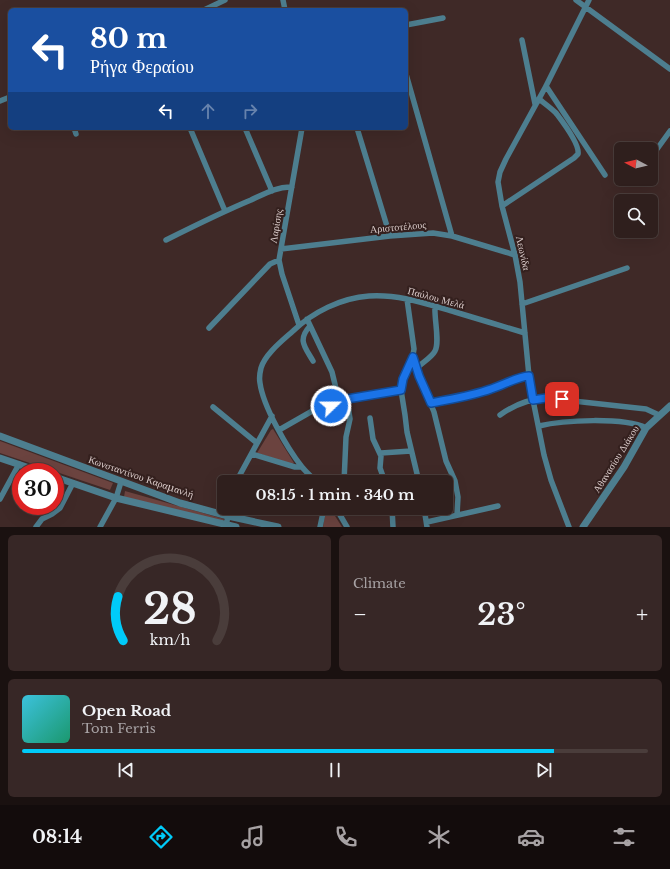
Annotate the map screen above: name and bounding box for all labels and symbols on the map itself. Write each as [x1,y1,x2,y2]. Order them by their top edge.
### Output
north arrow [614,142,658,186]
street label: Λαρίσης [267,208,285,244]
street label: Αριστοτέλους [369,218,427,236]
street label: Λεωνίδα [513,234,533,272]
street label: Παύλου Μελά [406,284,467,312]
pin [545,382,579,416]
position arrow [310,385,352,427]
street label: Αθανασίου Διάκου [590,423,642,495]
street label: Κωνσταντίνου Καραμανλή [87,453,195,501]
speed limit sign: 30 [12,463,64,515]

